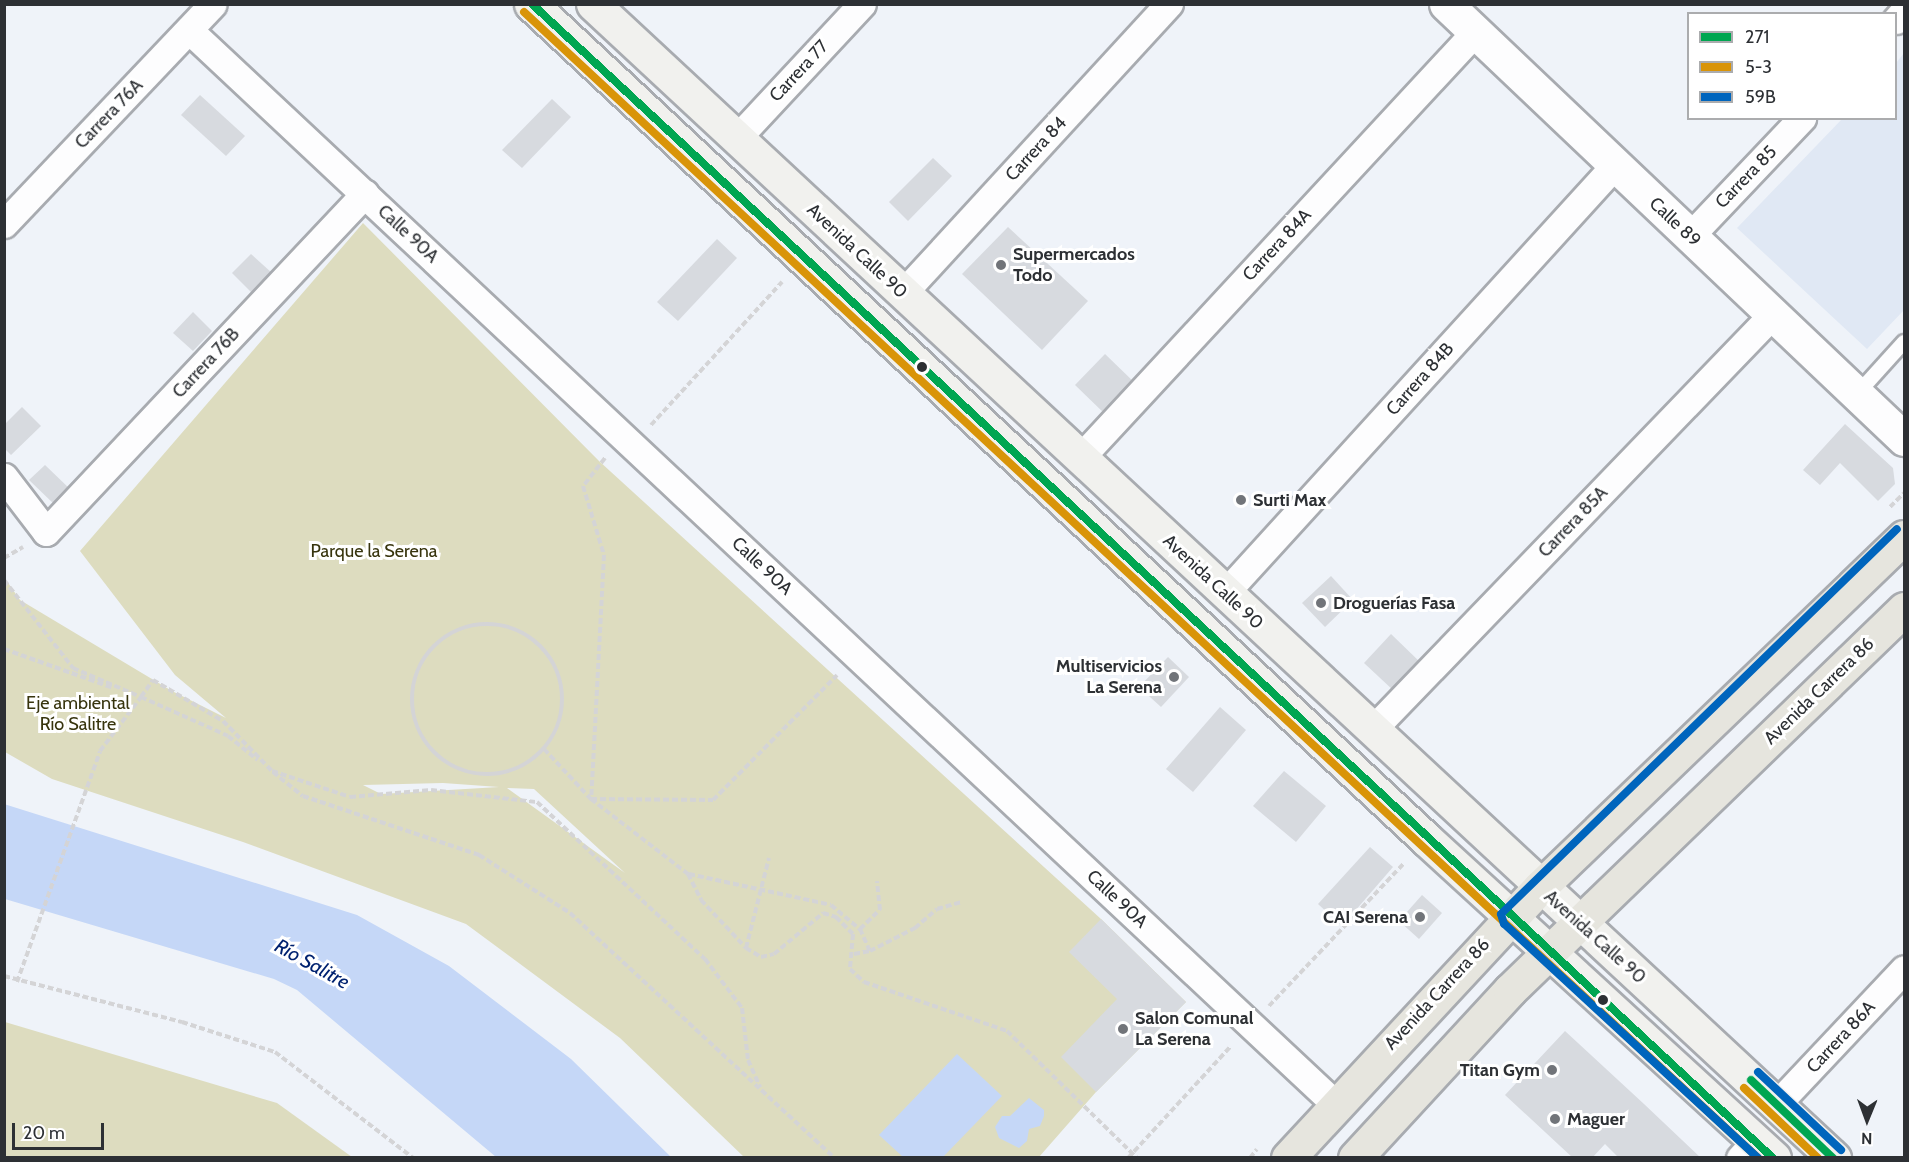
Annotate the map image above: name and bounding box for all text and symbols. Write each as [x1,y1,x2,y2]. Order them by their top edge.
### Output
legend [1687,12,1897,120]
text: 271 [1745,26,1769,48]
street label: Carrera 77 [765,36,833,106]
text: 5-3 [1745,56,1772,78]
street label: Carrera 76A [71,75,147,153]
text: 59B [1745,86,1776,108]
street label: Carrera 84 [1001,113,1071,185]
street label: Carrera 85 [1711,141,1781,213]
street label: Calle 89 [1645,193,1705,251]
street label: Avenida Calle 90 [802,199,912,303]
street label: Calle 90A [373,200,443,268]
street label: Carrera 84A [1238,204,1316,286]
place label: Supermercados Todo [1013,244,1135,286]
marker: Supermercados Todo [994,258,1008,272]
street label: Carrera 76B [168,323,244,403]
street label: Carrera 84B [1382,338,1458,420]
unlabelled marker [916,361,928,373]
street label: Carrera 85A [1534,482,1612,562]
place label: Surti Max [1253,489,1326,511]
marker: Surti Max [1234,493,1248,507]
street label: Avenida Calle 90 [1158,530,1268,634]
street label: Calle 90A [727,532,797,600]
park label: Parque la Serena [311,540,437,562]
place label: Droguerías Fasa [1333,592,1455,614]
marker: Droguerías Fasa [1314,596,1328,610]
street label: Avenida Carrera 86 [1760,633,1878,749]
place label: Multiservicios La Serena [1056,656,1162,698]
marker: Multiservicios La Serena [1167,670,1181,684]
park label: Eje ambiental Río Salitre [26,693,130,736]
street label: Calle 90A [1082,865,1152,933]
street label: Avenida Calle 90 [1540,886,1650,988]
place label: CAI Serena [1323,906,1408,928]
marker: CAI Serena [1413,910,1427,924]
water label: Río Salitre [271,934,353,994]
street label: Avenida Carrera 86 [1380,934,1494,1054]
unlabelled marker [1597,994,1609,1006]
street label: Carrera 86A [1802,997,1880,1077]
place label: Salon Comunal La Serena [1135,1008,1253,1050]
marker: Salon Comunal La Serena [1116,1022,1130,1036]
place label: Titan Gym [1460,1059,1540,1081]
marker: Titan Gym [1545,1063,1559,1077]
north arrow [1837,1090,1897,1150]
place label: Maguer [1567,1108,1625,1130]
scale bar [15,1111,106,1149]
marker: Maguer [1548,1112,1562,1126]
text: 20 m [23,1122,65,1144]
text: N [1861,1129,1872,1148]

